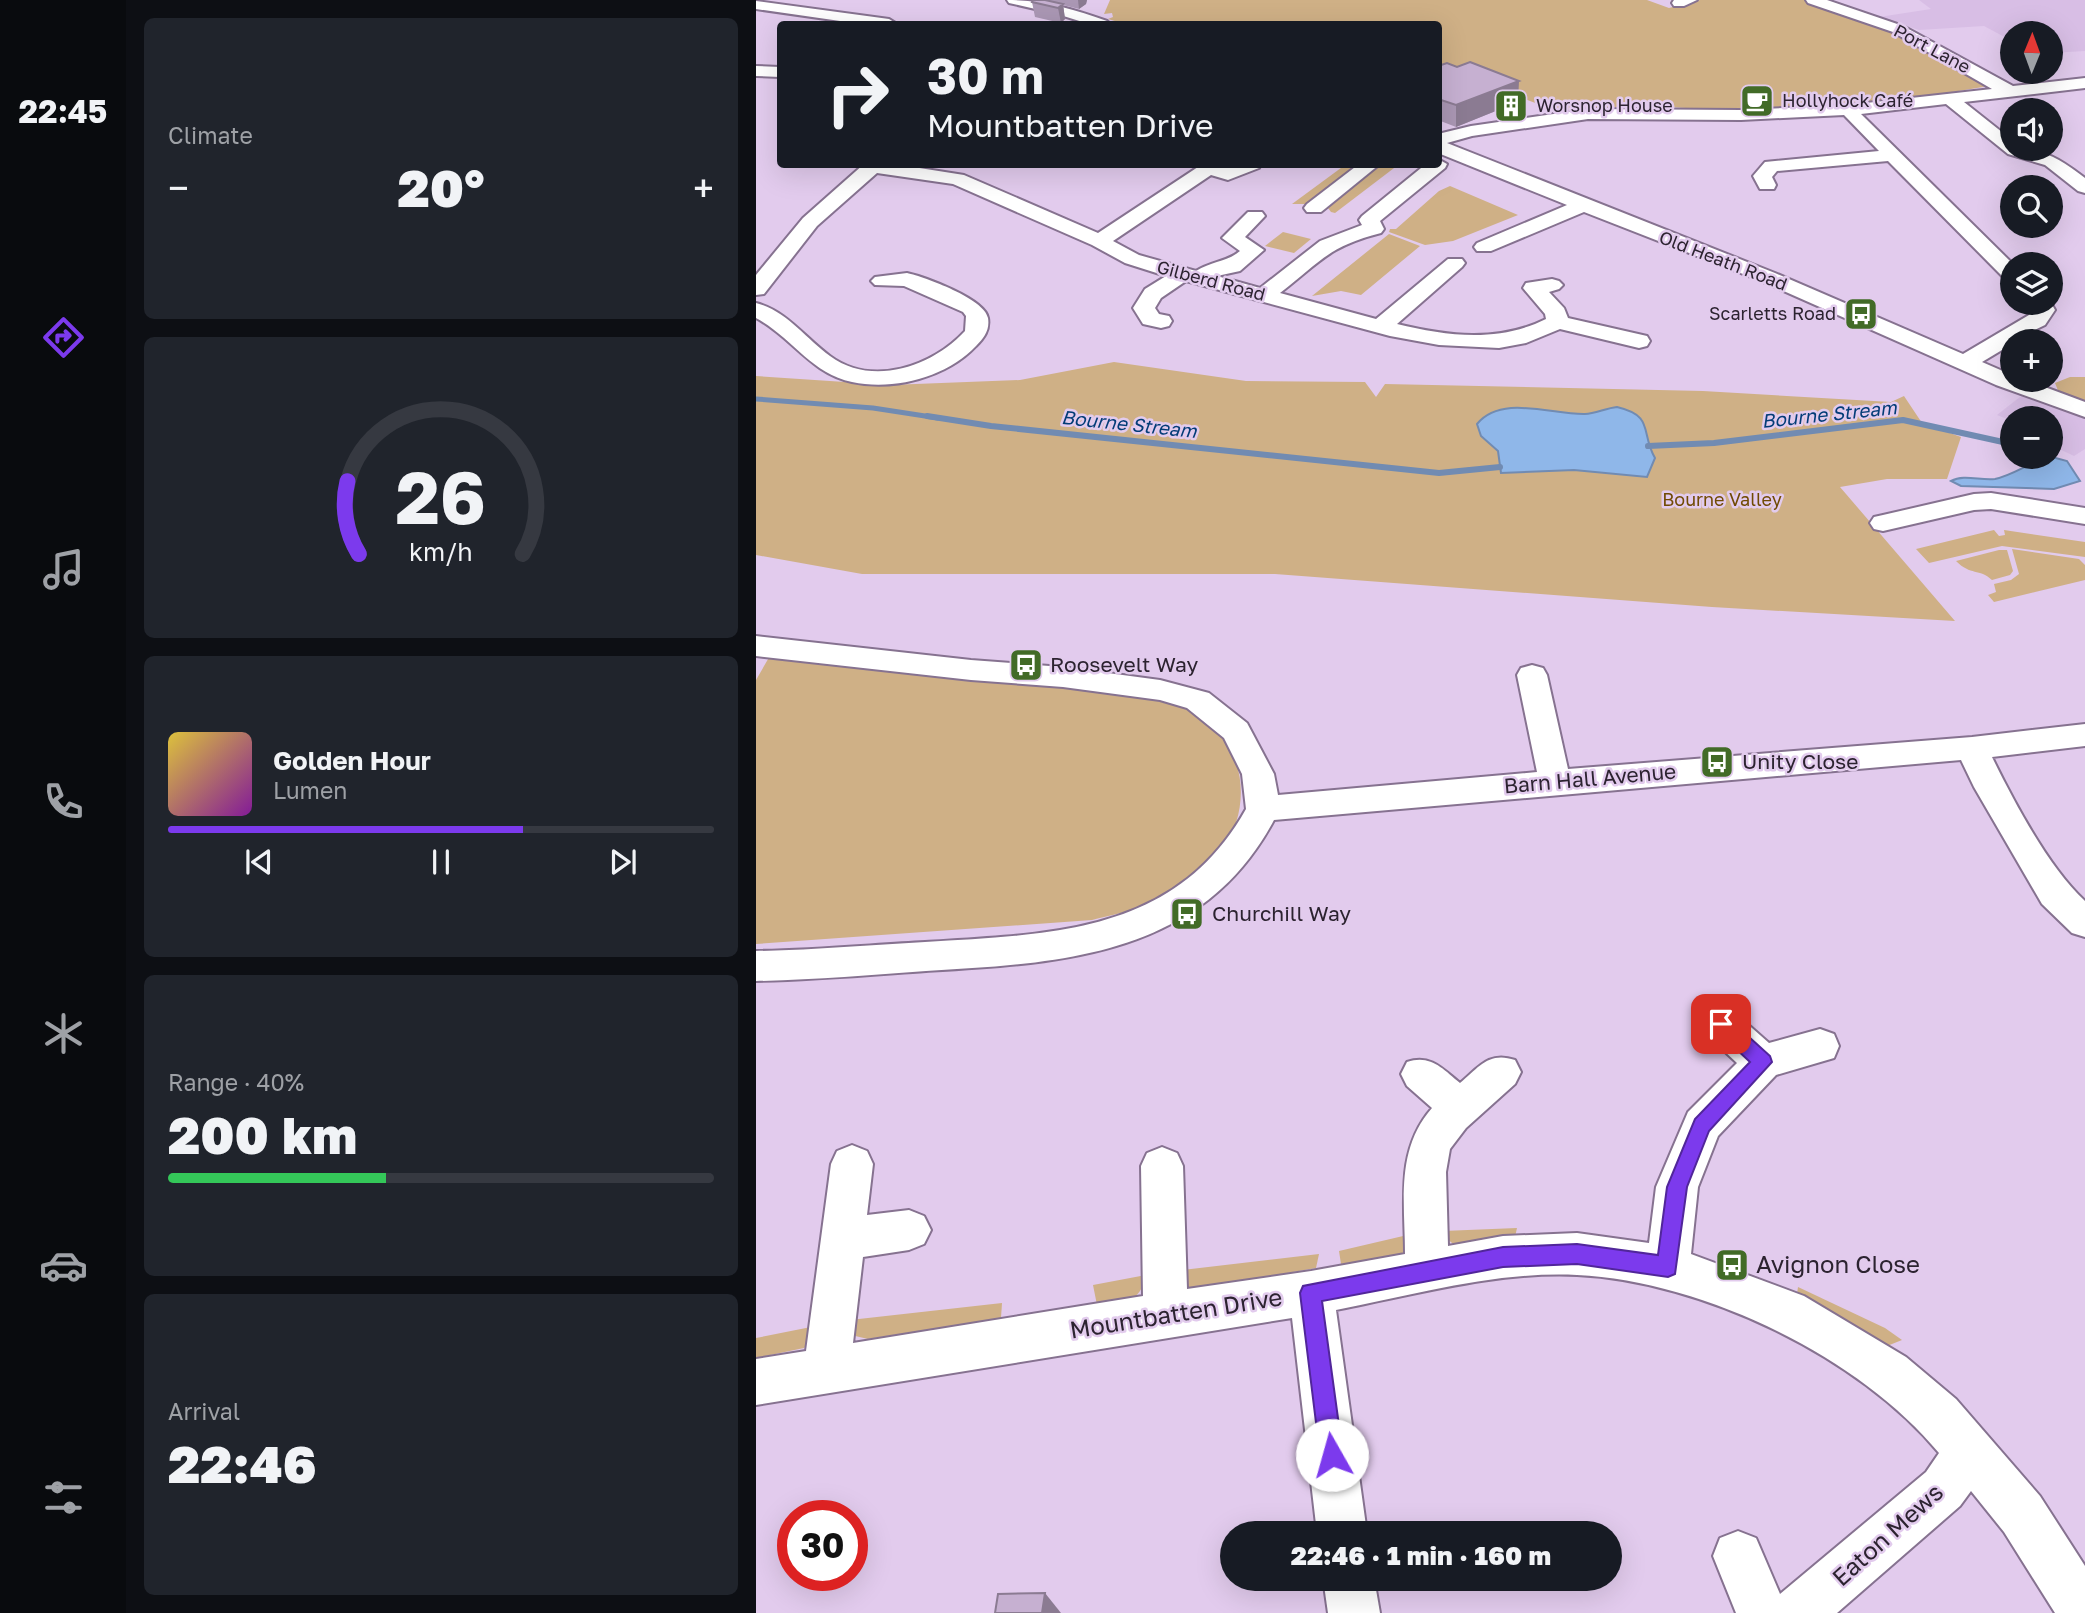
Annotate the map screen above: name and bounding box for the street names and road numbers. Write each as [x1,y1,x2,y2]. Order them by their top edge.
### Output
street label: Port Lane [1890,19,1975,77]
street label: Old Heath Road [1656,226,1791,295]
street label: Gilberd Road [1155,255,1268,305]
street label: Barn Hall Avenue [1503,758,1677,798]
street label: Mountbatten Drive [1067,1281,1284,1344]
street label: Eaton Mews [1826,1477,1948,1591]

